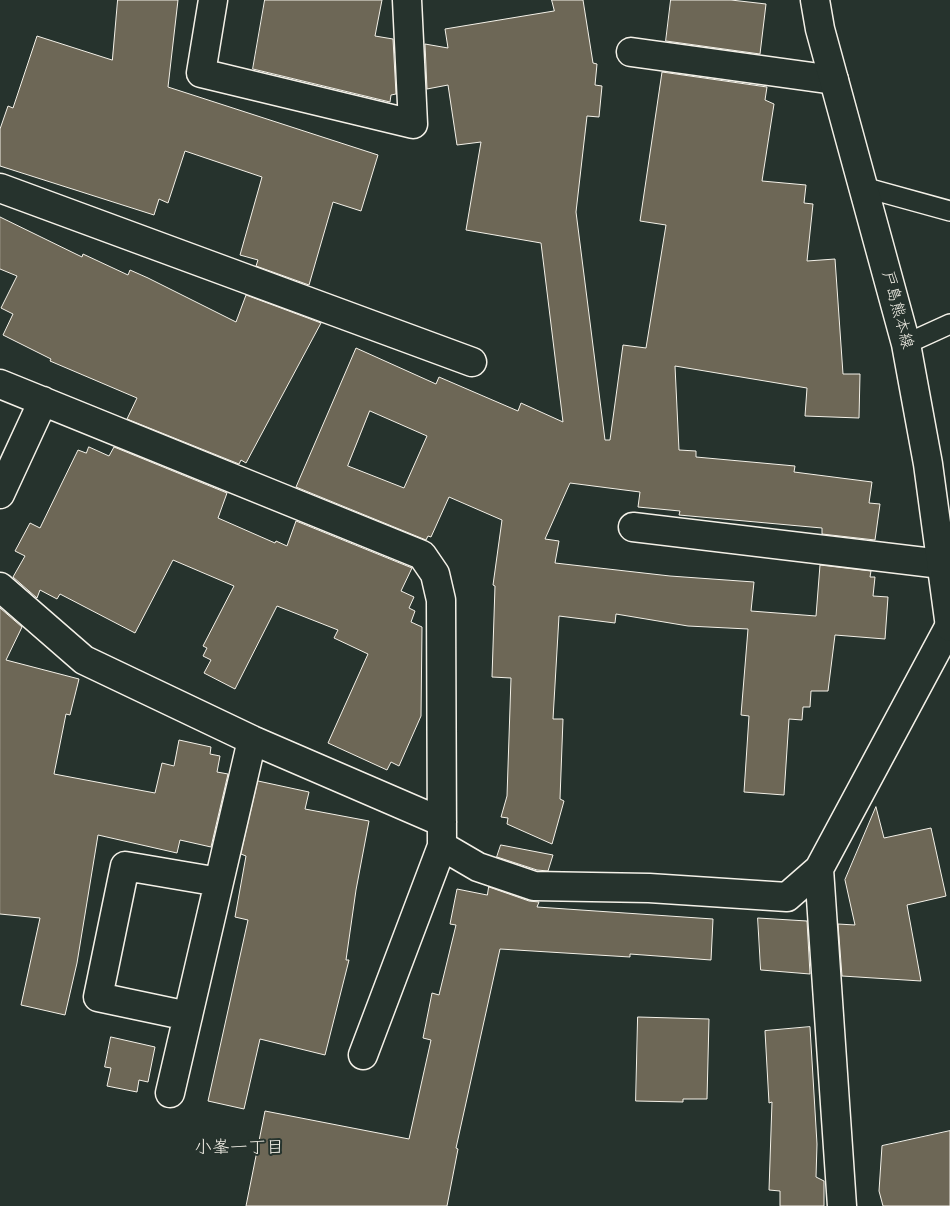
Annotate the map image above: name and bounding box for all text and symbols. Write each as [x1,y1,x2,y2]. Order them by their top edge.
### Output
street label: 戸島熊本線 [877,269,917,351]
district label: 小峯一丁目 [194,1137,284,1159]

